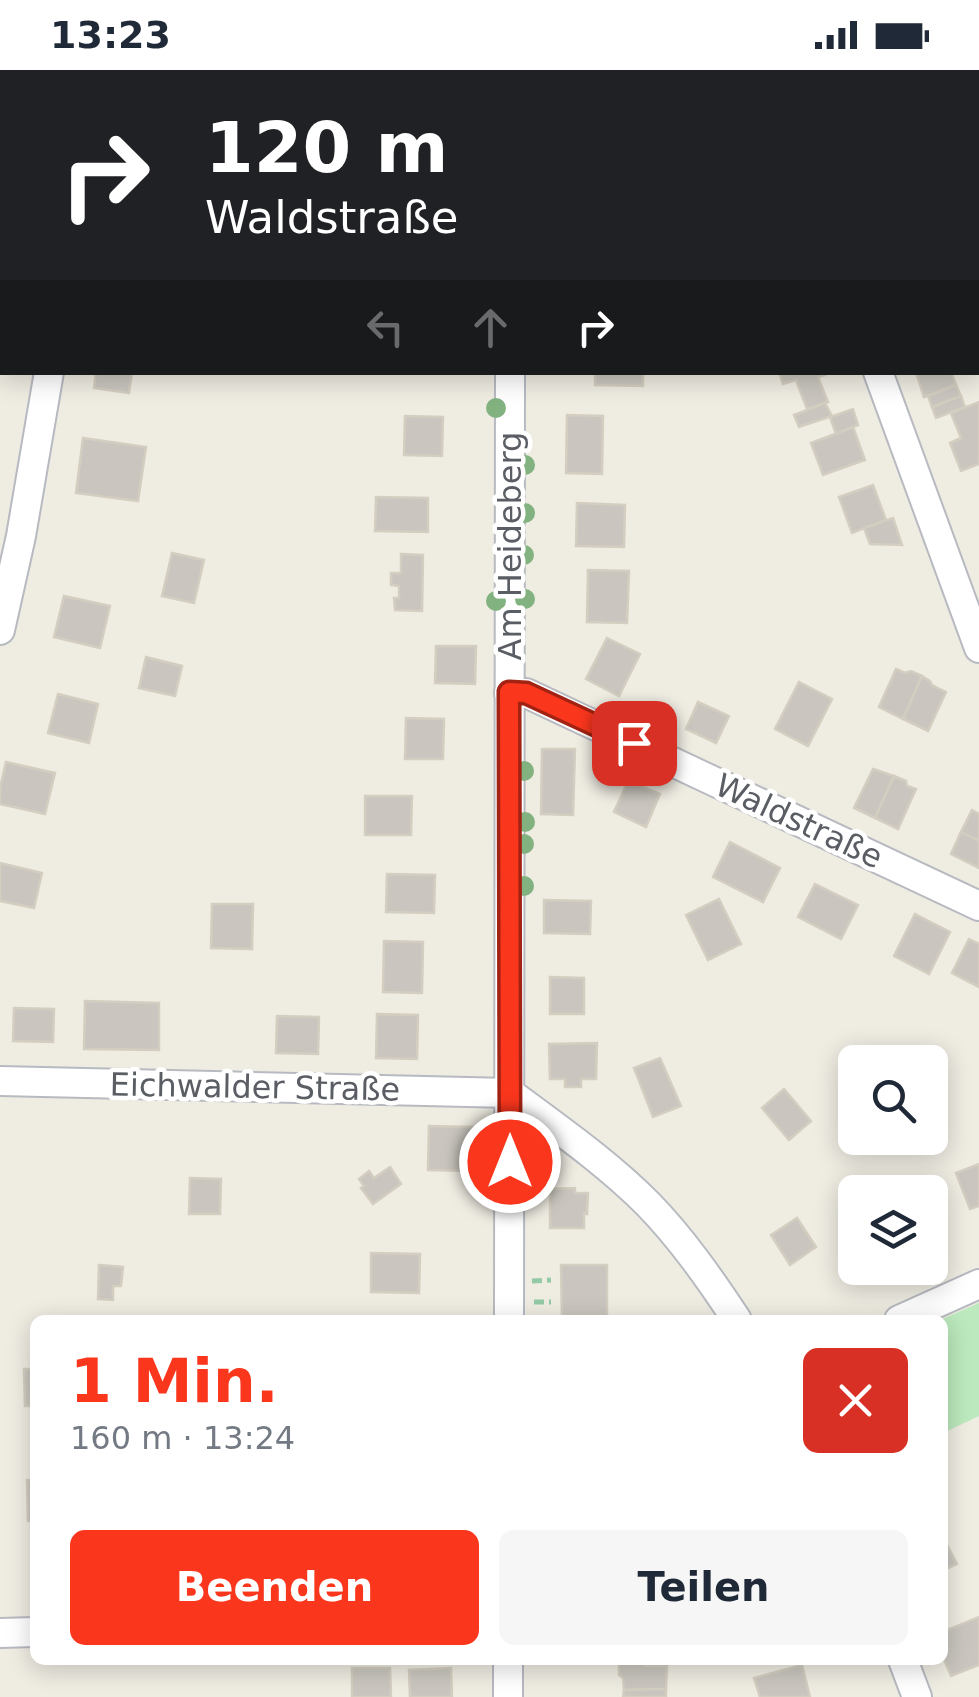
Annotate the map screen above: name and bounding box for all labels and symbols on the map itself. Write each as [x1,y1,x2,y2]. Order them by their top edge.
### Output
street label: Am Heideberg [491,432,529,660]
pin [592,701,677,786]
street label: Waldstraße [709,766,889,876]
street label: Eichwalder Straße [109,1065,401,1109]
position arrow [458,1110,562,1214]

